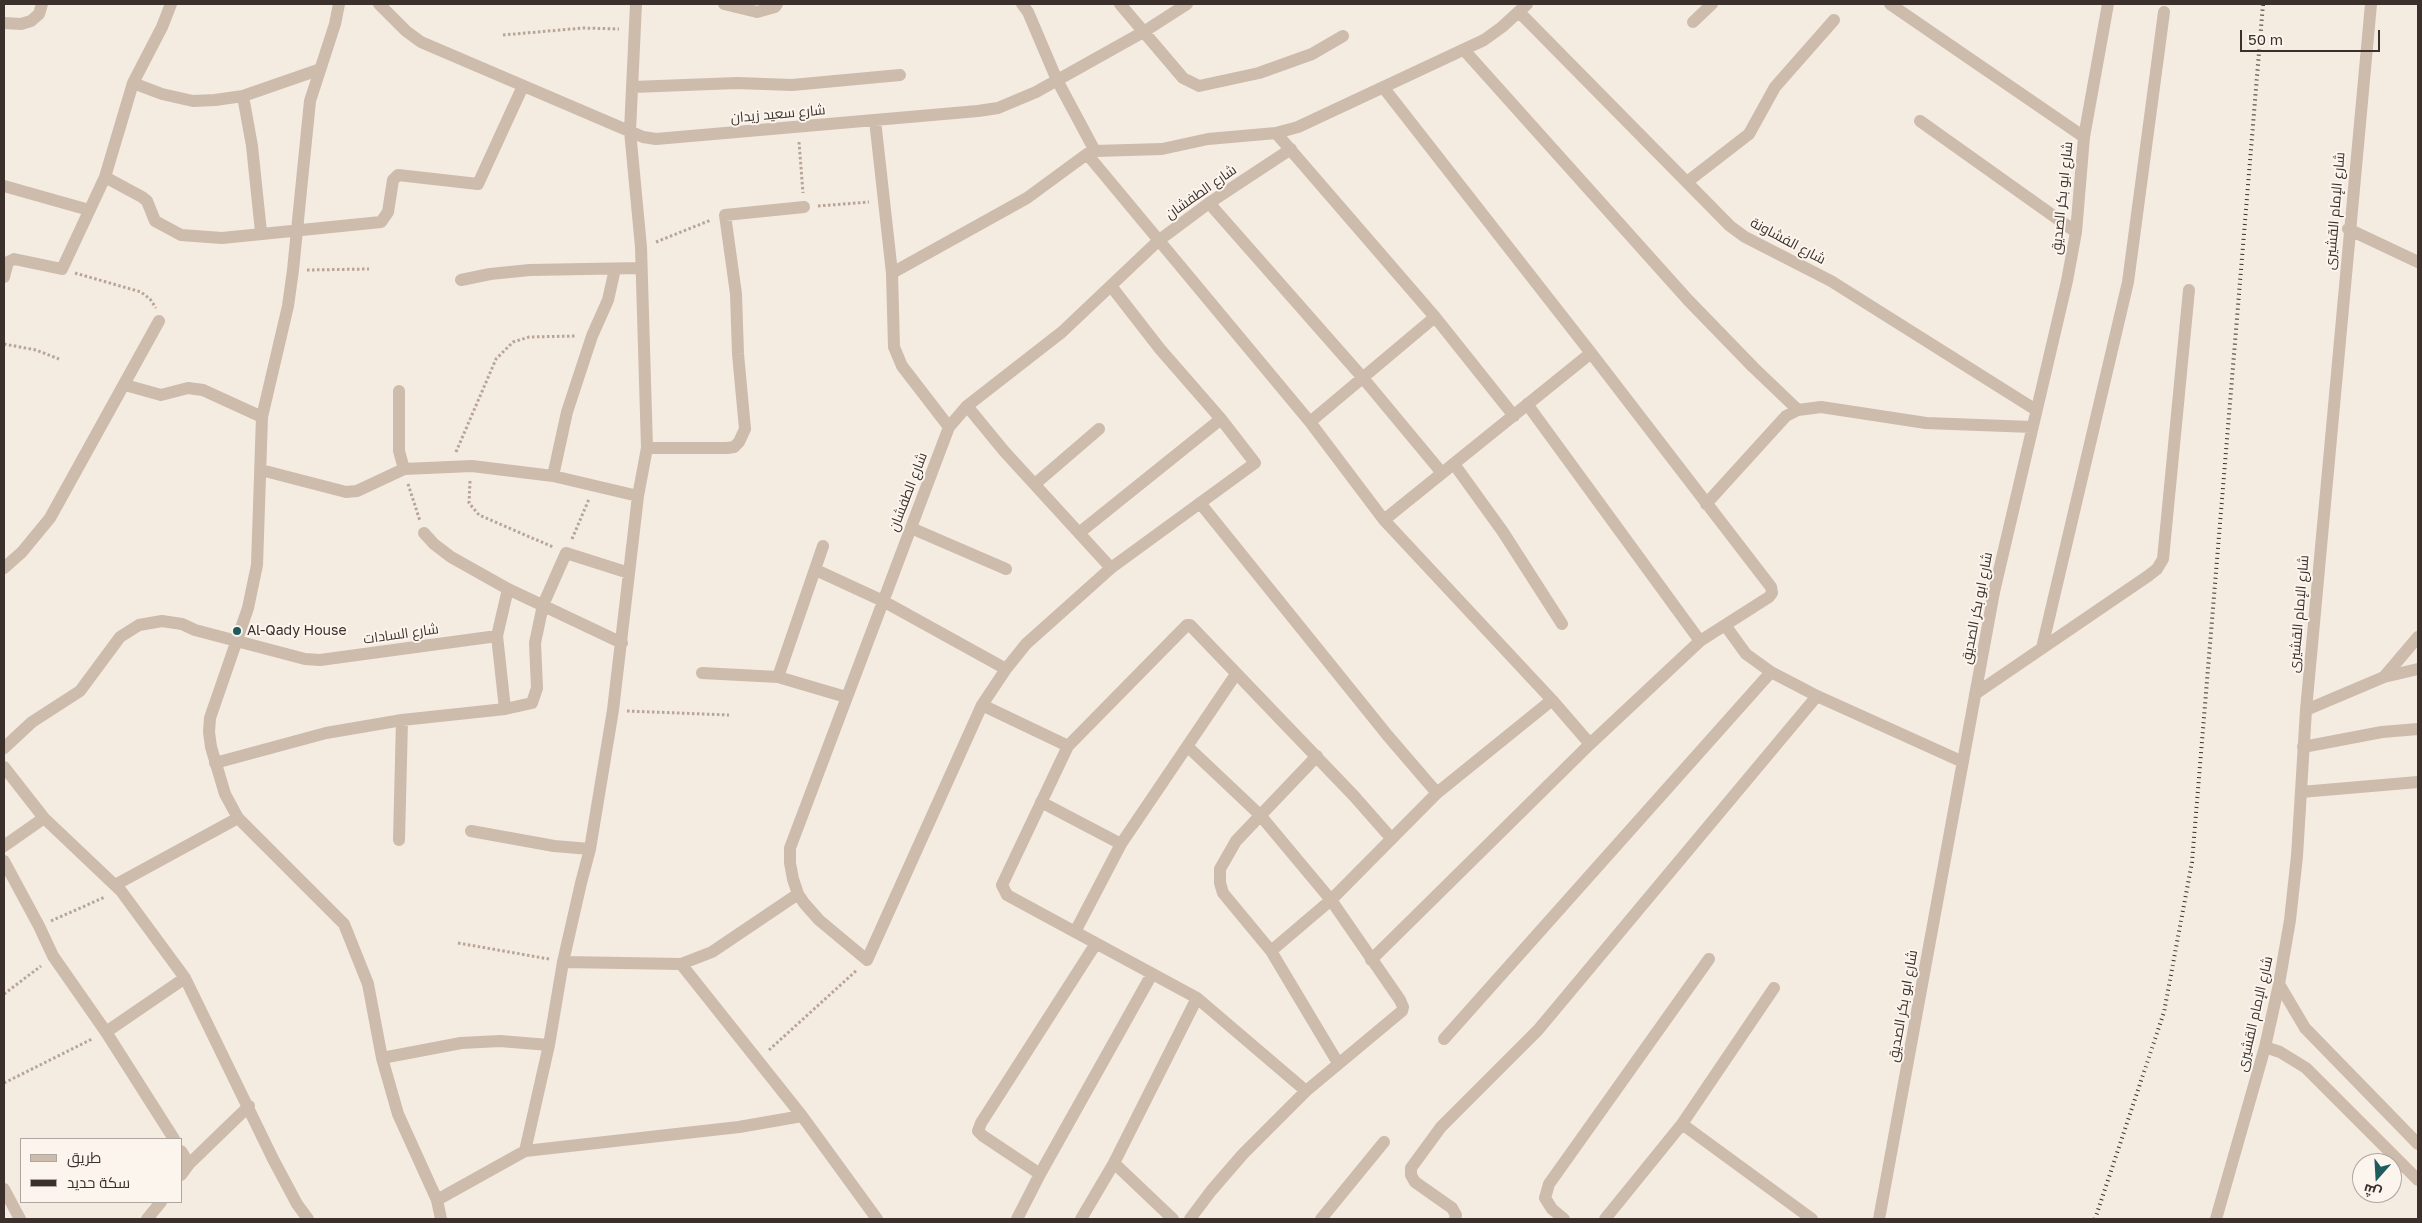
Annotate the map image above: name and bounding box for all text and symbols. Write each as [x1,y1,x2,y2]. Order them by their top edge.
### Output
scale bar [2242,20,2382,52]
text: 50 m [2248,30,2283,48]
street label: شارع سعيد زيدان [730,101,826,127]
street label: شارع ابو بكر الصديق [2048,141,2076,255]
street label: شارع الإمام القشيرى [2321,151,2349,271]
street label: شارع الطفشان [1162,161,1240,223]
street label: شارع الفشاونة [1747,214,1829,268]
street label: شارع الطفشان [885,450,931,534]
street label: شارع ابو بكر الصديق [1958,551,1996,665]
street label: شارع الإمام القشيرى [2285,554,2313,674]
street label: شارع السادات [362,620,440,648]
place label: Al-Qady House [247,623,347,639]
marker: Al-Qady House [231,625,243,637]
street label: شارع ابو بكر الصديق [1885,949,1921,1063]
street label: شارع الإمام القشيرى [2234,955,2276,1073]
legend [20,1138,182,1203]
text: طريق [67,1148,101,1166]
north arrow [2352,1153,2402,1203]
text: سكة حديد [67,1173,130,1191]
text: ش [2361,1181,2384,1203]

